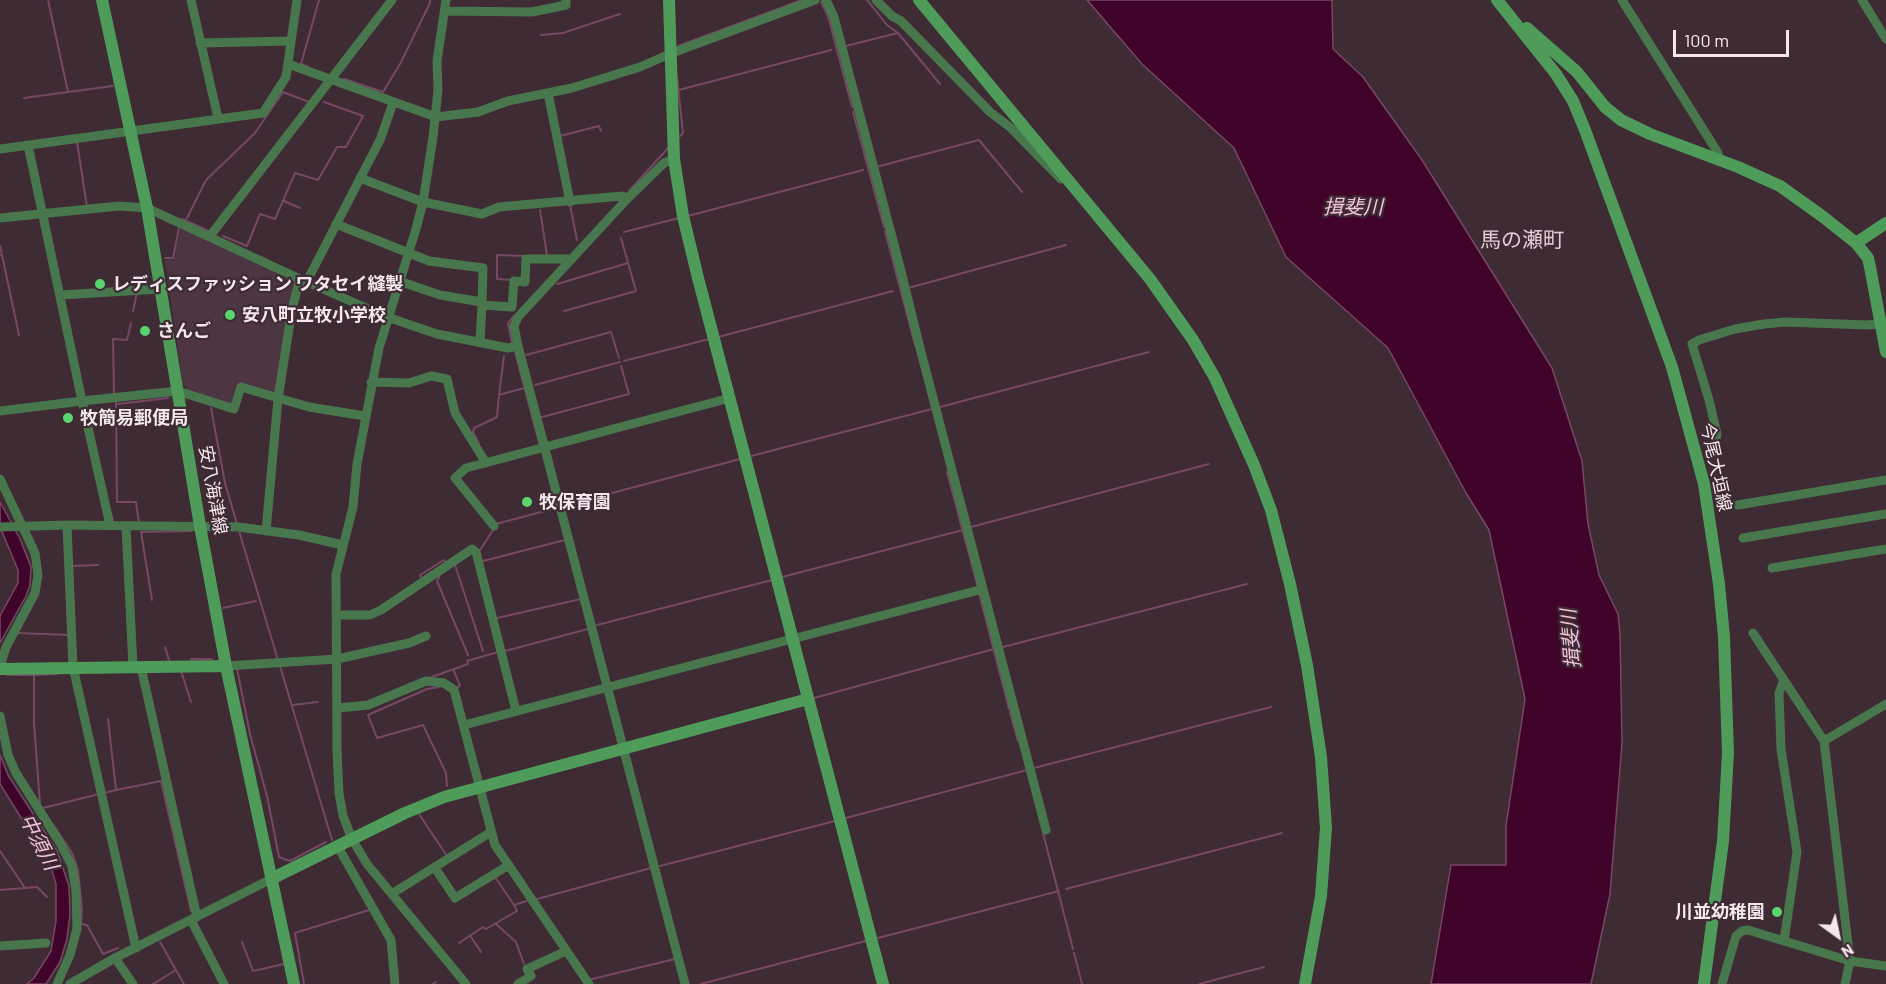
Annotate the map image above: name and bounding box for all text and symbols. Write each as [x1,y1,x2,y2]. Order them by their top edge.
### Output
scale bar [1676,18,1792,56]
text: 100 m [1684,29,1729,51]
water label: 揖斐川 [1323,195,1383,219]
district label: 馬の瀬町 [1480,227,1564,253]
place label: レディスファッション ワタセイ縫製 [112,273,404,295]
marker: レディスファッション ワタセイ縫製 [93,277,107,291]
place label: 安八町立牧小学校 [242,304,386,326]
marker: 安八町立牧小学校 [223,308,237,322]
place label: さんご [157,320,211,342]
marker: さんご [138,324,152,338]
place label: 牧簡易郵便局 [80,407,188,429]
marker: 牧簡易郵便局 [61,411,75,425]
street label: 今尾大垣線 [1696,421,1736,513]
street label: 安八海津線 [195,444,231,536]
place label: 牧保育園 [539,491,611,513]
marker: 牧保育園 [520,495,534,509]
water label: 揖斐川 [1556,608,1586,670]
water label: 中須川 [15,810,63,874]
place label: 川並幼稚園 [1675,901,1765,923]
marker: 川並幼稚園 [1770,905,1784,919]
north arrow [1808,906,1868,966]
text: N [1838,941,1858,962]

